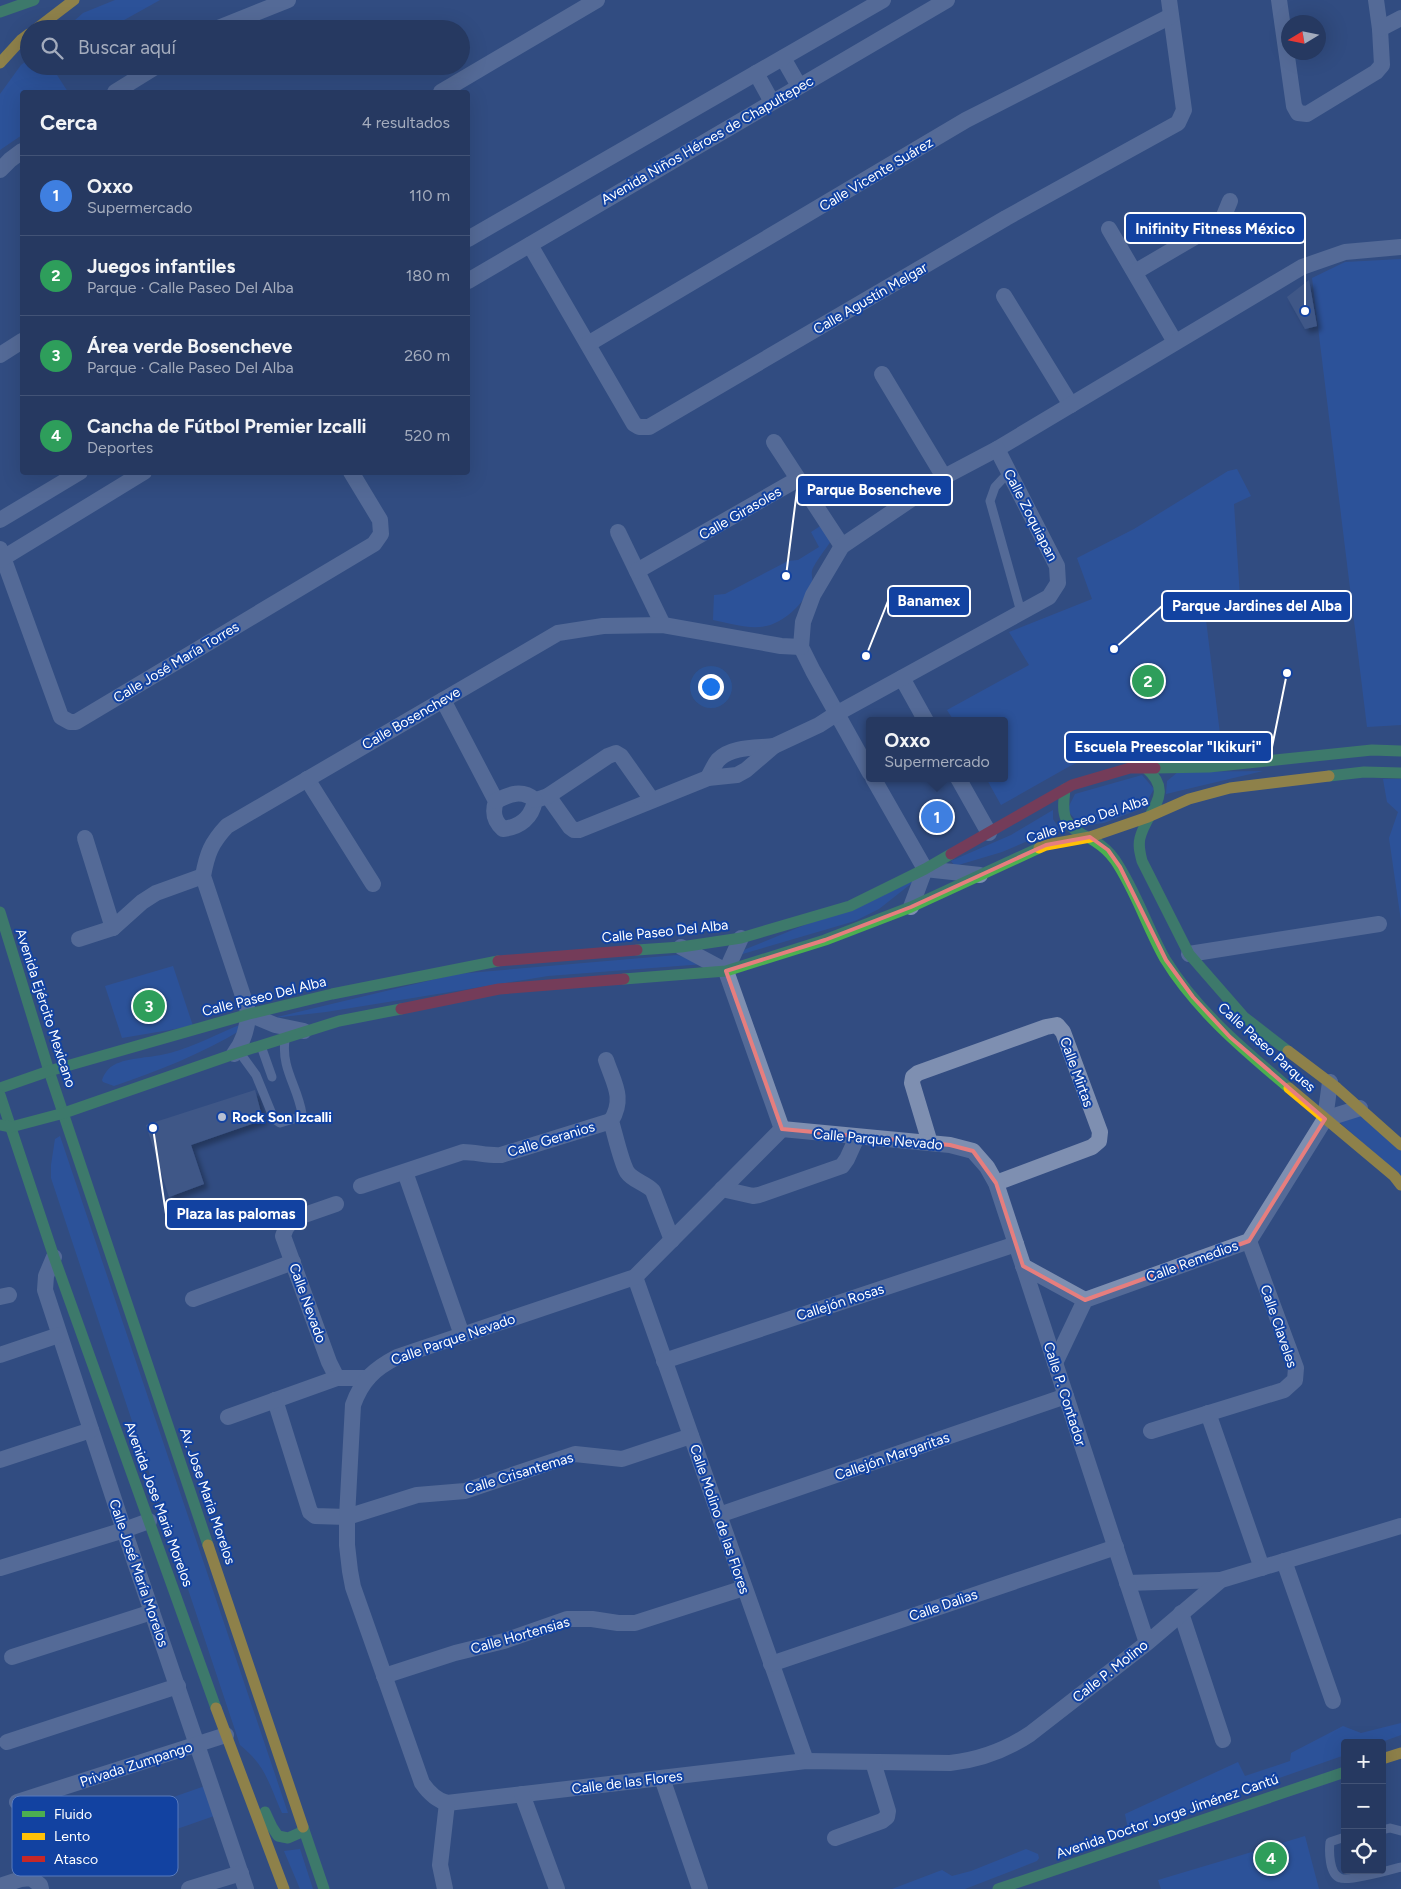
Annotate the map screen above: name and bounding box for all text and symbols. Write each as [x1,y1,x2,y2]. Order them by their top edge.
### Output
north arrow [1281,15,1326,60]
search box [20,20,470,75]
icon: search [38,34,66,62]
text: Buscar aquí [78,36,176,59]
street label: Avenida Niños Héroes de Chapultepec [598,72,817,208]
text: Cerca [40,110,97,135]
text: 4 resultados [362,113,450,132]
street label: Calle Vicente Suárez [816,134,936,215]
text: Oxxo [87,175,133,198]
text: 1 [53,186,59,205]
text: 110 m [409,186,450,205]
text: Supermercado [87,198,193,217]
callout: Inifinity Fitness México [1125,213,1305,243]
text: Inifinity Fitness México [1135,220,1295,238]
text: Juegos infantiles [87,255,235,278]
street label: Calle Agustín Melgar [810,259,931,338]
text: 2 [51,266,61,285]
text: 180 m [406,266,450,285]
text: Parque · Calle Paseo Del Alba [87,278,294,297]
text: Área verde Bosencheve [87,335,292,358]
text: 3 [52,346,60,365]
text: 260 m [404,346,450,365]
text: Parque · Calle Paseo Del Alba [87,358,294,377]
text: Cancha de Fútbol Premier Izcalli [87,415,367,438]
text: 4 [51,426,61,445]
text: 520 m [404,426,450,445]
text: Deportes [87,438,153,457]
street label: Calle Zoquiapan [1000,466,1061,564]
callout: Parque Bosencheve [797,475,952,505]
text: Parque Bosencheve [807,481,942,499]
street label: Calle Girasoles [696,483,784,544]
callout: Banamex [888,586,970,616]
callout: Parque Jardines del Alba [1162,591,1351,621]
text: Banamex [898,592,960,610]
text: Parque Jardines del Alba [1172,597,1342,615]
street label: Calle José María Torres [110,618,242,707]
pin: 2 [1132,662,1164,700]
your location [698,674,724,700]
street label: Calle Bosencheve [359,683,464,753]
popup [866,717,1008,782]
text: Oxxo [884,729,930,752]
callout: Escuela Preescolar "Ikikuri" [1065,732,1272,762]
text: Escuela Preescolar "Ikikuri" [1074,738,1262,756]
text: Supermercado [884,752,990,771]
street label: Calle Paseo Del Alba [1024,792,1150,847]
pin: 1 [921,798,953,836]
street label: Calle Paseo Del Alba [601,916,729,947]
street label: Avenida Ejército Mexicano [12,927,79,1090]
street label: Calle Paseo Del Alba [200,973,328,1020]
pin: 3 [133,987,165,1025]
street label: Calle Paseo Parques [1214,999,1319,1096]
street label: Calle Mirtas [1056,1035,1097,1109]
place label: Rock Son Izcalli [232,1109,332,1126]
marker: Rock Son Izcalli [216,1111,228,1123]
street label: Calle Geranios [505,1118,597,1161]
street label: Calle Parque Nevado [812,1125,944,1154]
callout: Plaza las palomas [166,1199,306,1229]
text: Plaza las palomas [176,1205,296,1223]
street label: Calle Remedios [1144,1237,1240,1286]
street label: Calle Nevado [285,1261,330,1345]
street label: Callejón Rosas [794,1280,886,1325]
street label: Calle Claveles [1256,1282,1301,1370]
street label: Calle Parque Nevado [389,1310,517,1369]
street label: Calle P. Contador [1040,1340,1089,1449]
street label: Avenida Jose Maria Morelos [121,1419,196,1589]
street label: Av. Jose Maria Morelos [176,1426,239,1567]
street label: Callejón Margaritas [833,1429,952,1484]
street label: Calle Molino de las Flores [686,1442,753,1596]
street label: Calle Crisantemas [463,1449,575,1498]
street label: Calle José María Morelos [105,1497,172,1649]
street label: Calle Dalias [907,1586,980,1625]
street label: Calle Hortensias [469,1613,572,1658]
street label: Calle P. Molino [1069,1637,1151,1706]
street label: Privada Zumpango [78,1738,195,1791]
map controls [1341,1739,1386,1874]
button: + [1341,1739,1386,1784]
street label: Calle de las Flores [571,1767,684,1798]
street label: Avenida Doctor Jorge Jiménez Cantú [1054,1770,1281,1863]
button: − [1341,1784,1386,1829]
legend [12,1796,178,1876]
text: Fluido [54,1806,92,1823]
text: Lento [54,1828,90,1845]
button: locate [1341,1829,1386,1874]
pin: 4 [1255,1839,1287,1877]
text: Atasco [54,1851,98,1868]

